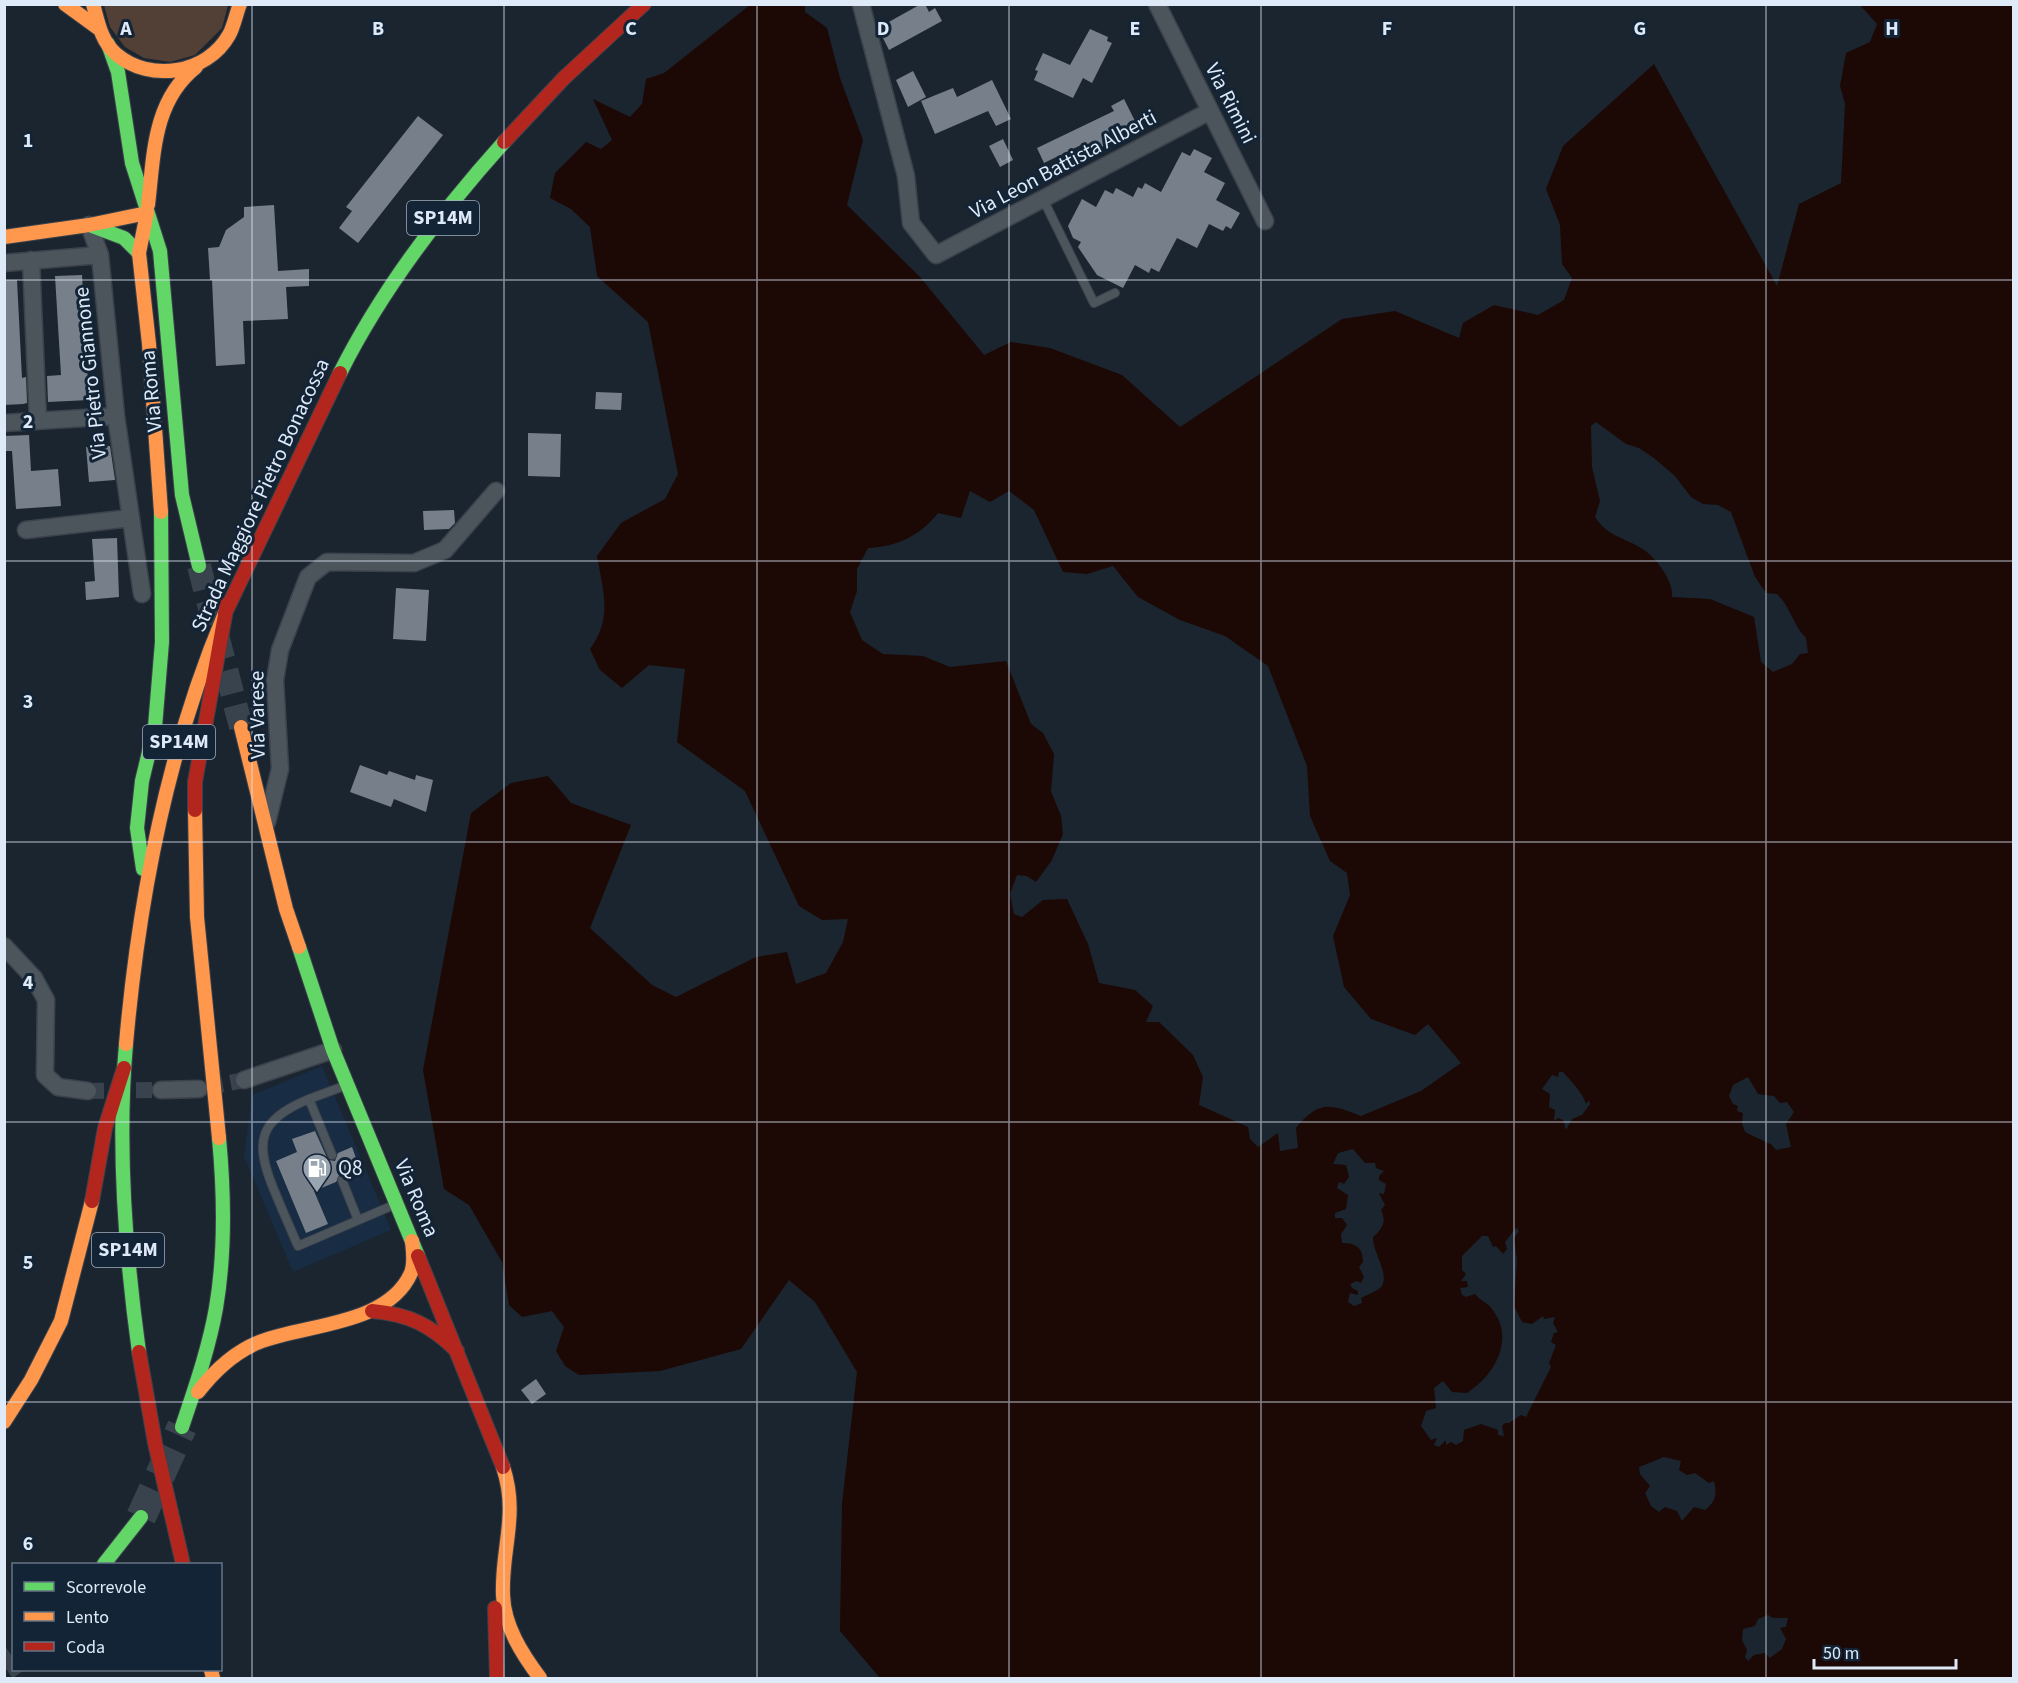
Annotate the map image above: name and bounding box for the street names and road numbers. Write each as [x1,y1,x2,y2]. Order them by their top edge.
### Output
street label: Via Rimini [1198,57,1264,149]
street label: Via Leon Battista Alberti [964,102,1162,226]
road number: SP14M [407,201,479,235]
street label: Via Pietro Giannone [66,286,114,460]
street label: Via Roma [132,349,170,433]
street label: Strada Maggiore Pietro Bonacossa [183,353,337,637]
street label: Via Varese [241,671,273,759]
road number: SP14M [143,725,215,759]
street label: Via Roma [387,1154,447,1242]
road number: SP14M [92,1233,164,1267]

